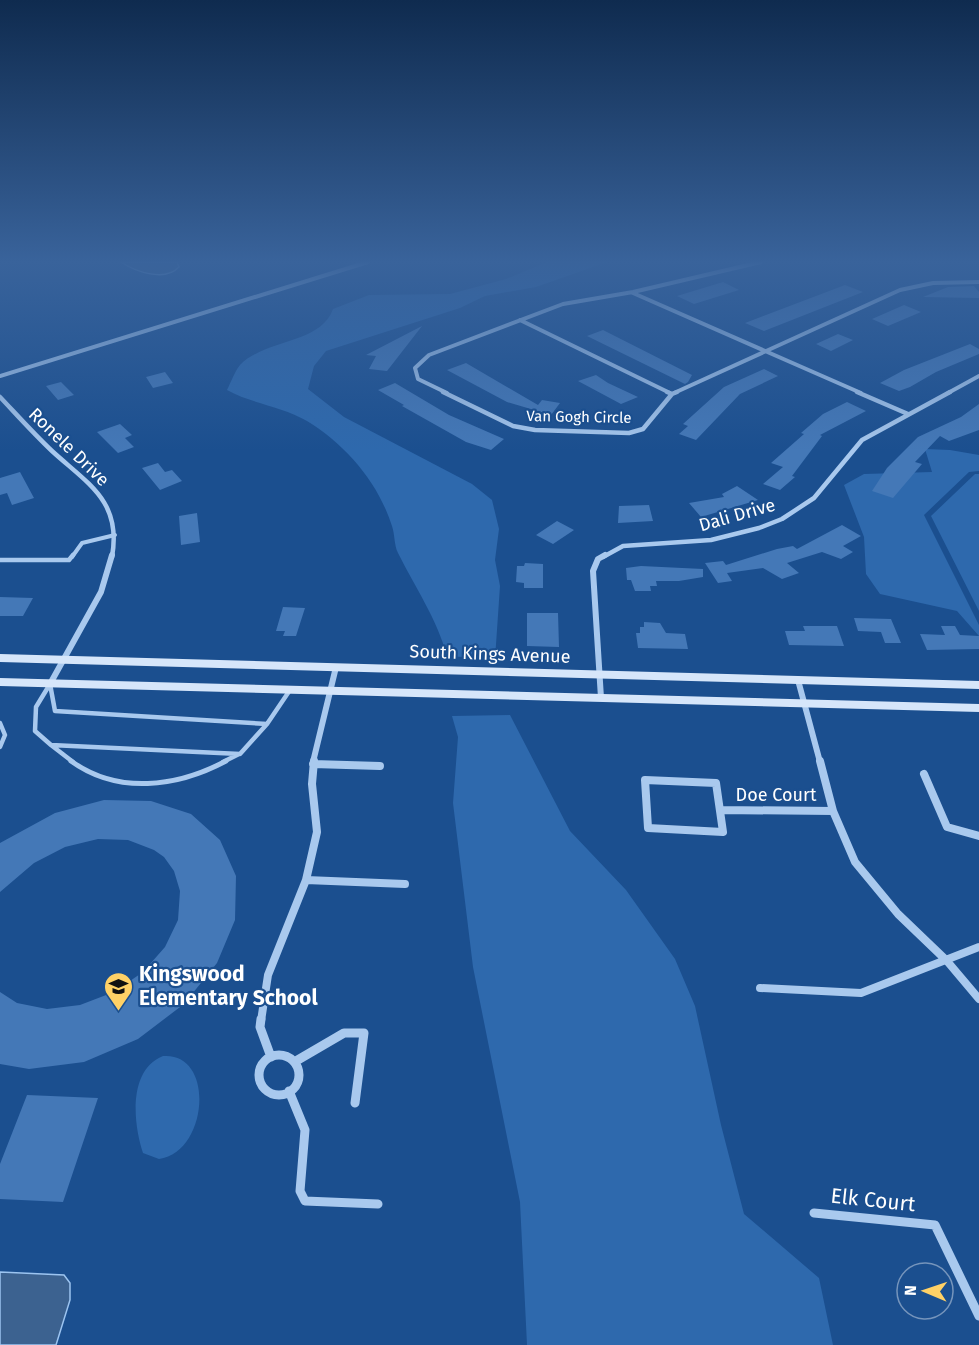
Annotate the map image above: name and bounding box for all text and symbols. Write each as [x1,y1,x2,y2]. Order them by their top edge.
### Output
street label: Ronele Drive [24,403,114,491]
street label: Van Gogh Circle [526,407,632,427]
street label: Dali Drive [696,494,778,536]
street label: South Kings Avenue [409,640,571,668]
street label: Doe Court [736,784,817,806]
place label: Kingswood Elementary School [139,961,318,1011]
school or university icon: Kingswood Elementary School [102,970,134,1012]
street label: Elk Court [829,1183,917,1217]
north arrow [895,1261,955,1321]
text: N [901,1285,920,1296]

